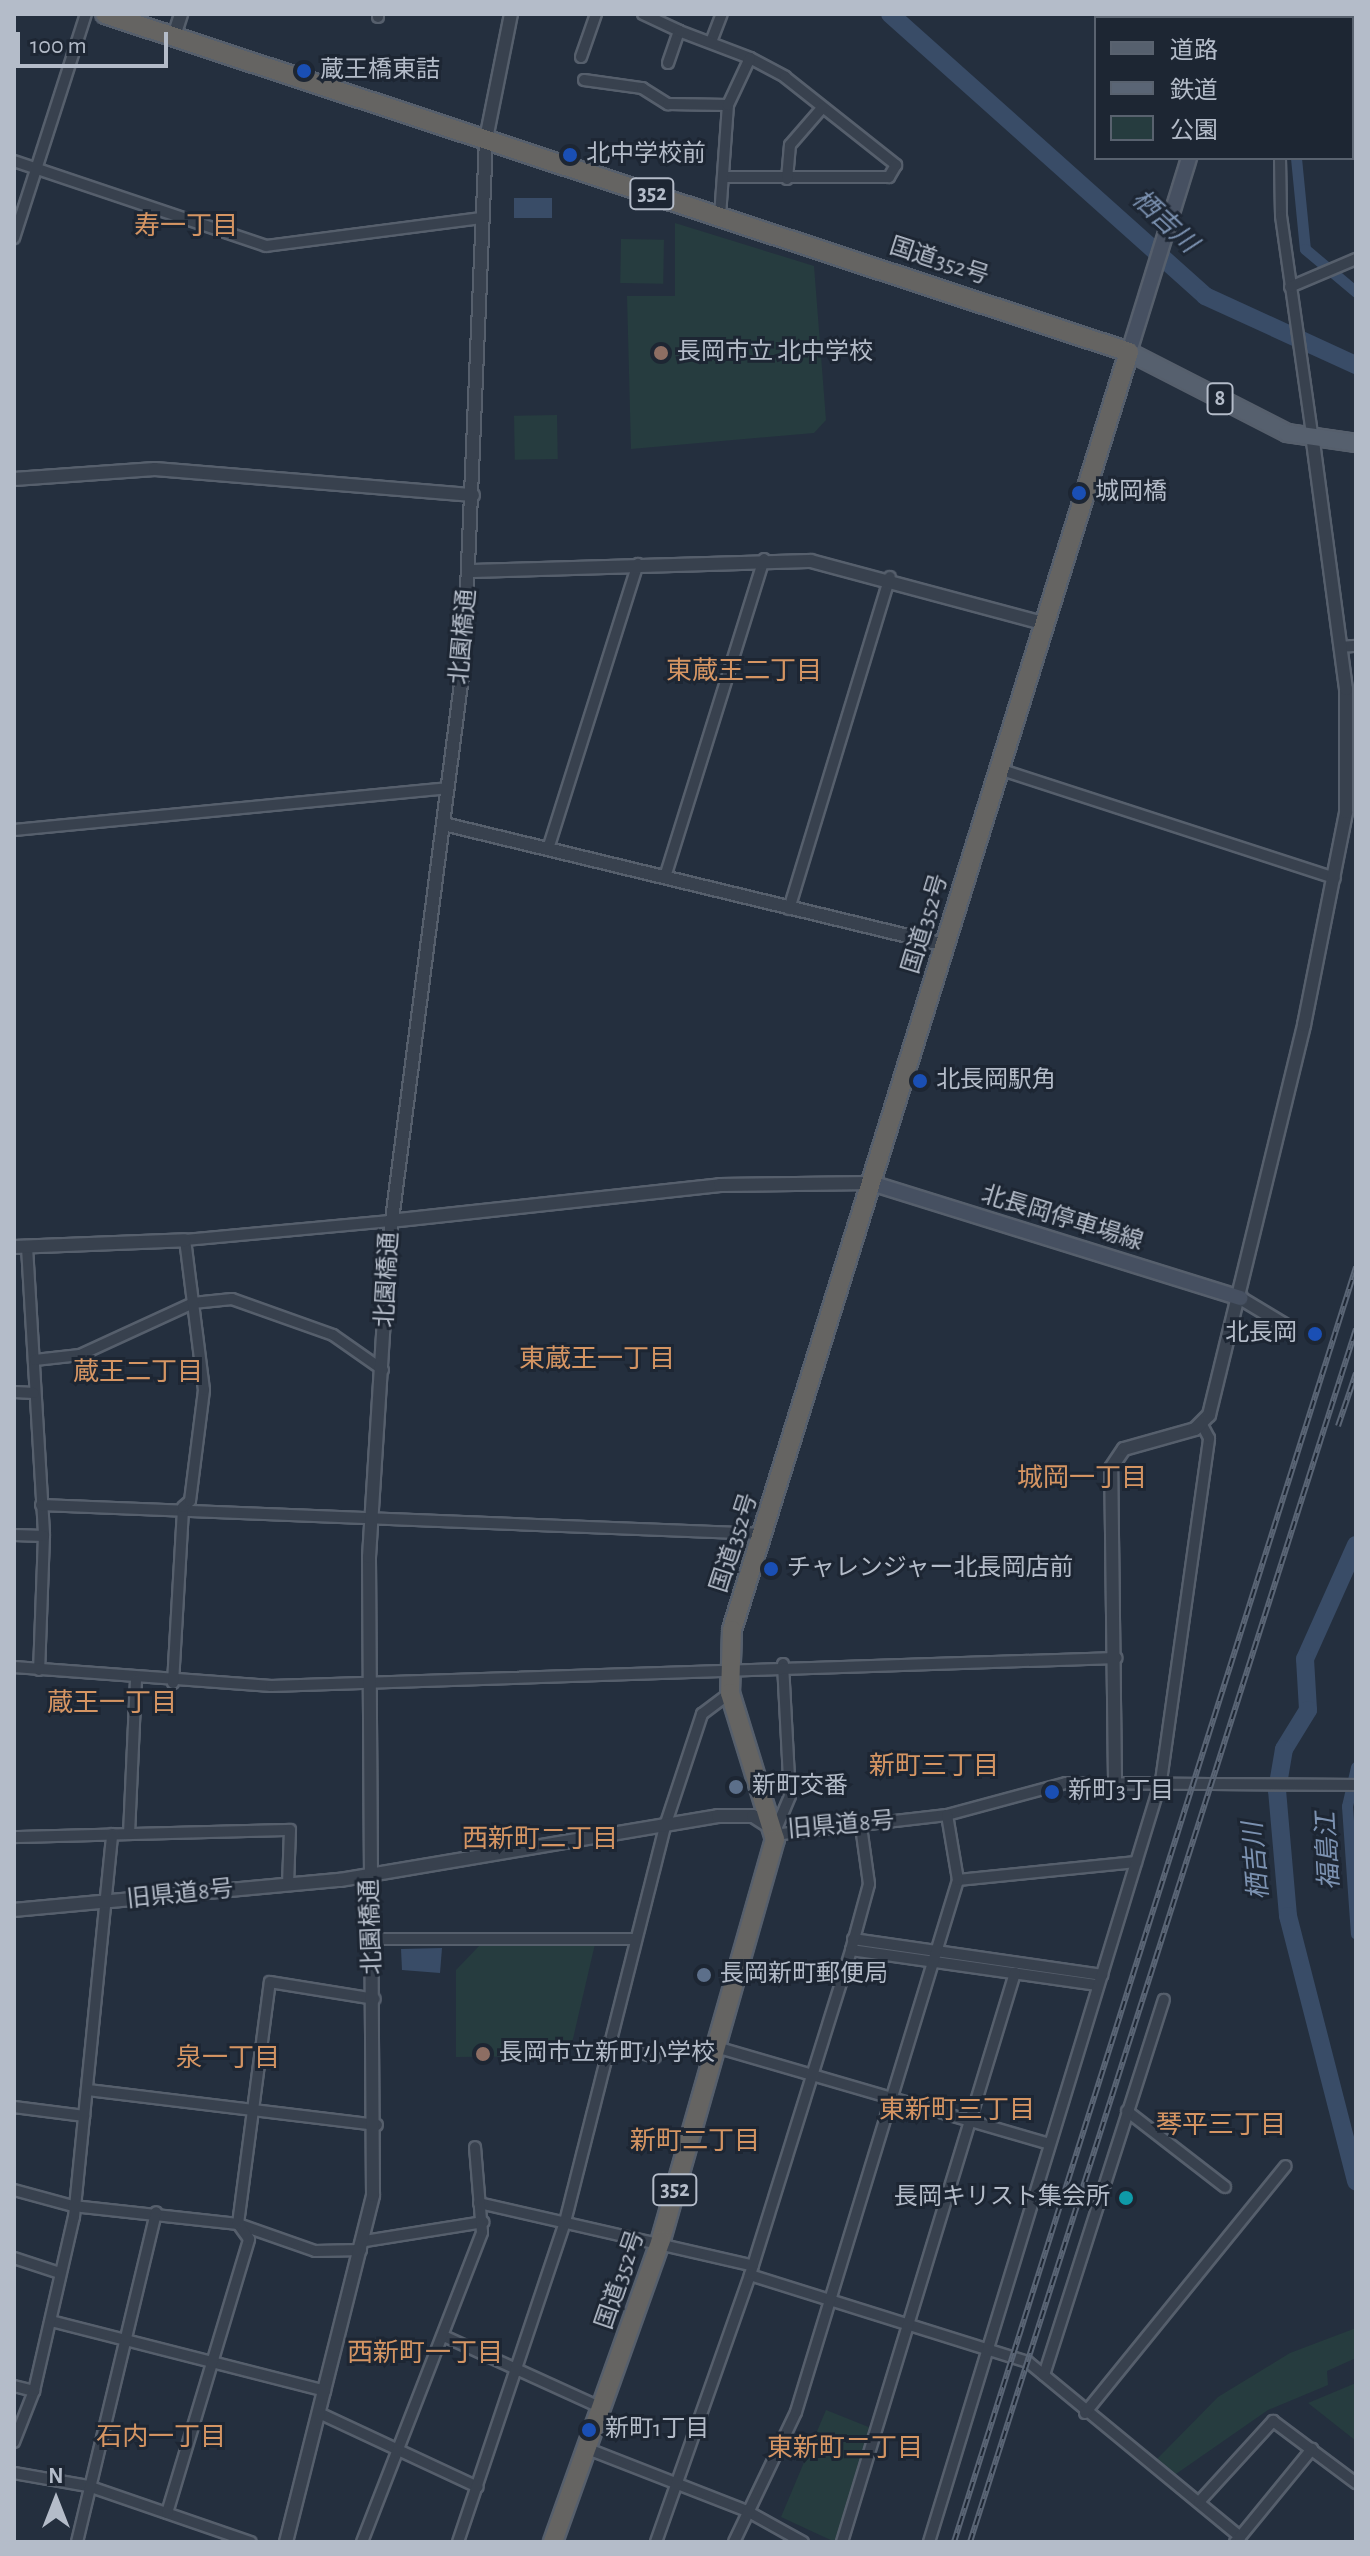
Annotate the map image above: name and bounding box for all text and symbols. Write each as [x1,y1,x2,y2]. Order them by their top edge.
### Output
scale bar [20,16,172,66]
legend [1094,16,1354,160]
text: 100 m [30,34,87,58]
text: 道路 [1170,39,1218,63]
place label: 蔵王橋東詰 [320,57,440,85]
marker: 蔵王橋東詰 [295,62,313,80]
text: 鉄道 [1170,79,1218,103]
text: 公園 [1170,119,1218,143]
place label: 北中学校前 [586,141,706,169]
marker: 北中学校前 [561,146,579,164]
road number: 352 [628,176,676,212]
water label: 栖吉川 [1125,184,1203,260]
district label: 寿一丁目 [134,211,238,243]
street label: 国道352号 [886,232,992,292]
place label: 長岡市立 北中学校 [677,339,873,367]
marker: 長岡市立 北中学校 [652,344,670,362]
road number: 8 [1206,381,1234,417]
place label: 城岡橋 [1095,479,1167,507]
marker: 城岡橋 [1070,484,1088,502]
street label: 北園橋通 [445,588,483,686]
district label: 東蔵王二丁目 [666,656,822,688]
street label: 国道352号 [897,871,955,977]
place label: 北長岡駅角 [936,1067,1056,1095]
marker: 北長岡駅角 [911,1072,929,1090]
street label: 北長岡停車場線 [977,1181,1147,1257]
street label: 北園橋通 [371,1231,405,1329]
place label: 北長岡 [1225,1320,1297,1348]
marker: 北長岡 [1304,1323,1326,1345]
district label: 東蔵王一丁目 [519,1344,675,1376]
district label: 蔵王二丁目 [73,1357,203,1389]
district label: 城岡一丁目 [1017,1463,1147,1495]
street label: 国道352号 [705,1490,765,1596]
place label: チャレンジャー北長岡店前 [787,1555,1075,1583]
marker: チャレンジャー北長岡店前 [762,1560,780,1578]
district label: 蔵王一丁目 [47,1688,177,1720]
district label: 新町三丁目 [869,1751,999,1783]
place label: 新町交番 [752,1773,848,1801]
marker: 新町交番 [727,1778,745,1796]
place label: 新町3丁目 [1068,1778,1174,1806]
marker: 新町3丁目 [1043,1783,1061,1801]
street label: 旧県道8号 [786,1807,896,1845]
water label: 福島江 [1311,1811,1347,1891]
water label: 栖吉川 [1238,1821,1276,1901]
district label: 西新町二丁目 [462,1824,618,1856]
street label: 旧県道8号 [125,1875,235,1915]
street label: 北園橋通 [356,1879,388,1975]
place label: 長岡新町郵便局 [720,1961,888,1989]
marker: 長岡新町郵便局 [695,1966,713,1984]
place label: 長岡市立新町小学校 [499,2040,715,2068]
district label: 泉一丁目 [176,2043,280,2075]
marker: 長岡市立新町小学校 [474,2045,492,2063]
district label: 東新町三丁目 [879,2095,1035,2127]
district label: 琴平三丁目 [1156,2110,1286,2142]
district label: 新町二丁目 [630,2126,760,2158]
road number: 352 [651,2172,699,2208]
place label: 長岡キリスト集会所 [894,2184,1110,2212]
marker: 長岡キリスト集会所 [1117,2189,1135,2207]
street label: 国道352号 [591,2227,651,2333]
district label: 西新町一丁目 [347,2338,503,2370]
place label: 新町1丁目 [605,2416,709,2444]
marker: 新町1丁目 [580,2421,598,2439]
district label: 石内一丁目 [96,2422,226,2454]
district label: 東新町二丁目 [767,2433,923,2465]
north arrow [16,2460,96,2540]
text: N [48,2465,64,2487]

